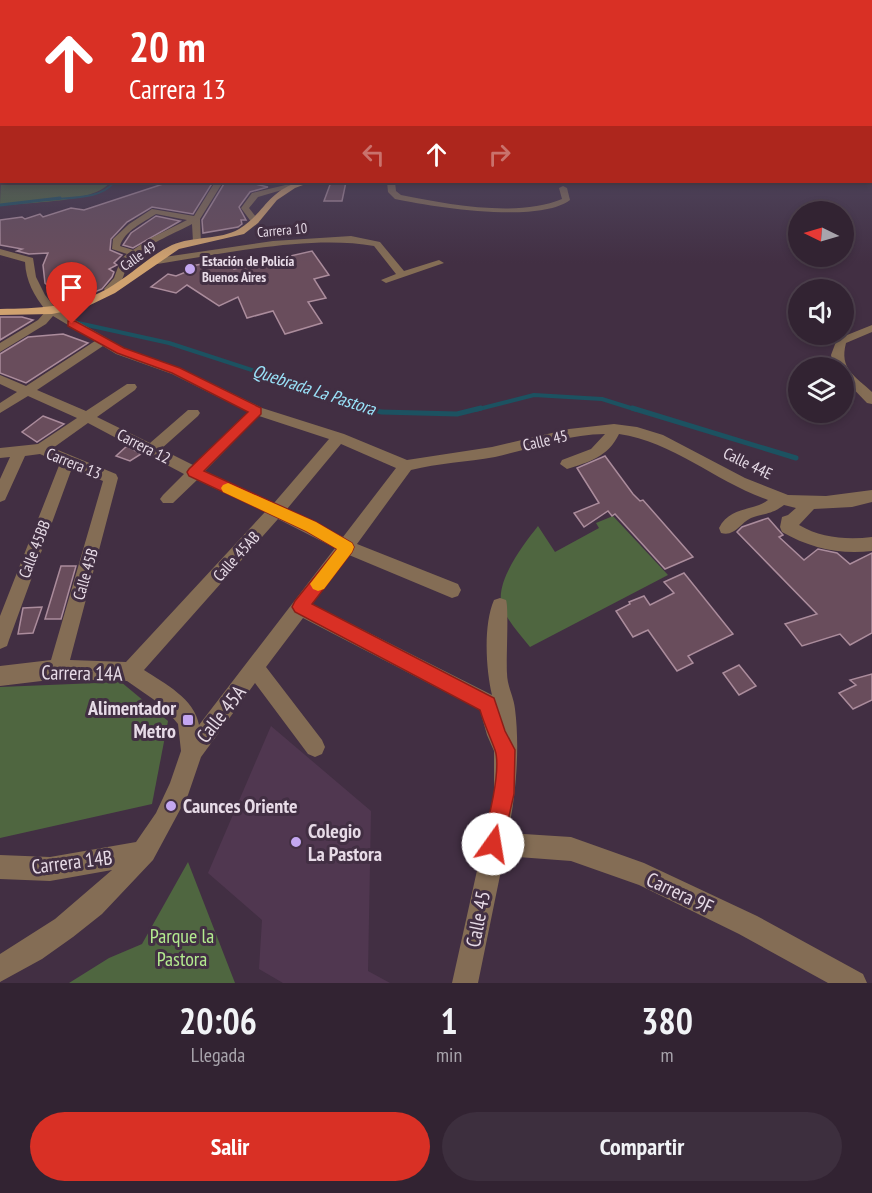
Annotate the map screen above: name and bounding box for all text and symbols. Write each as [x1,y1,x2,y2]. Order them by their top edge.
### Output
text: 20 m [129,19,206,74]
icon: ahead [30,24,108,102]
text: Carrera 13 [129,72,226,106]
icon: left [357,138,390,171]
icon: ahead [420,138,453,171]
icon: right [483,138,516,171]
north arrow [788,201,854,267]
map controls [788,201,854,423]
street label: Carrera 10 [256,219,308,241]
street label: Calle 49 [117,237,159,275]
place label: Estación de Policía Buenos Aires [202,252,294,286]
pin [46,262,97,324]
marker: Estación de Policía Buenos Aires [183,262,197,276]
icon: arrive [55,271,88,304]
button: sound [788,279,854,345]
button: layers [788,357,854,423]
water label: Quebrada La Pastora [250,359,379,420]
street label: Carrera 12 [114,424,174,468]
street label: Calle 45 [521,425,569,455]
street label: Carrera 13 [44,443,104,483]
street label: Calle 44E [720,443,776,483]
street label: Calle 45BB [14,517,54,581]
street label: Calle 45AB [208,527,264,585]
street label: Calle 45B [68,546,102,602]
street label: Carrera 14A [41,659,123,687]
street label: Calle 45A [190,679,252,748]
place label: Alimentador Metro [87,695,176,744]
marker: Alimentador Metro [181,713,195,727]
place label: Caunces Oriente [183,793,298,819]
marker: Caunces Oriente [164,799,178,813]
position arrow [461,812,525,876]
place label: Colegio La Pastora [308,818,382,867]
marker: Colegio La Pastora [289,835,303,849]
street label: Carrera 14B [30,844,114,880]
street label: Carrera 9F [642,866,718,920]
street label: Calle 45 [460,889,496,949]
park label: Parque la Pastora [150,923,214,972]
text: 20:06 [179,997,257,1044]
text: 1 [440,997,458,1044]
text: 380 [641,997,693,1044]
text: Llegada [191,1042,245,1068]
text: min [436,1042,462,1068]
text: m [661,1042,674,1068]
button: Salir [30,1112,430,1181]
button: Compartir [442,1112,842,1181]

